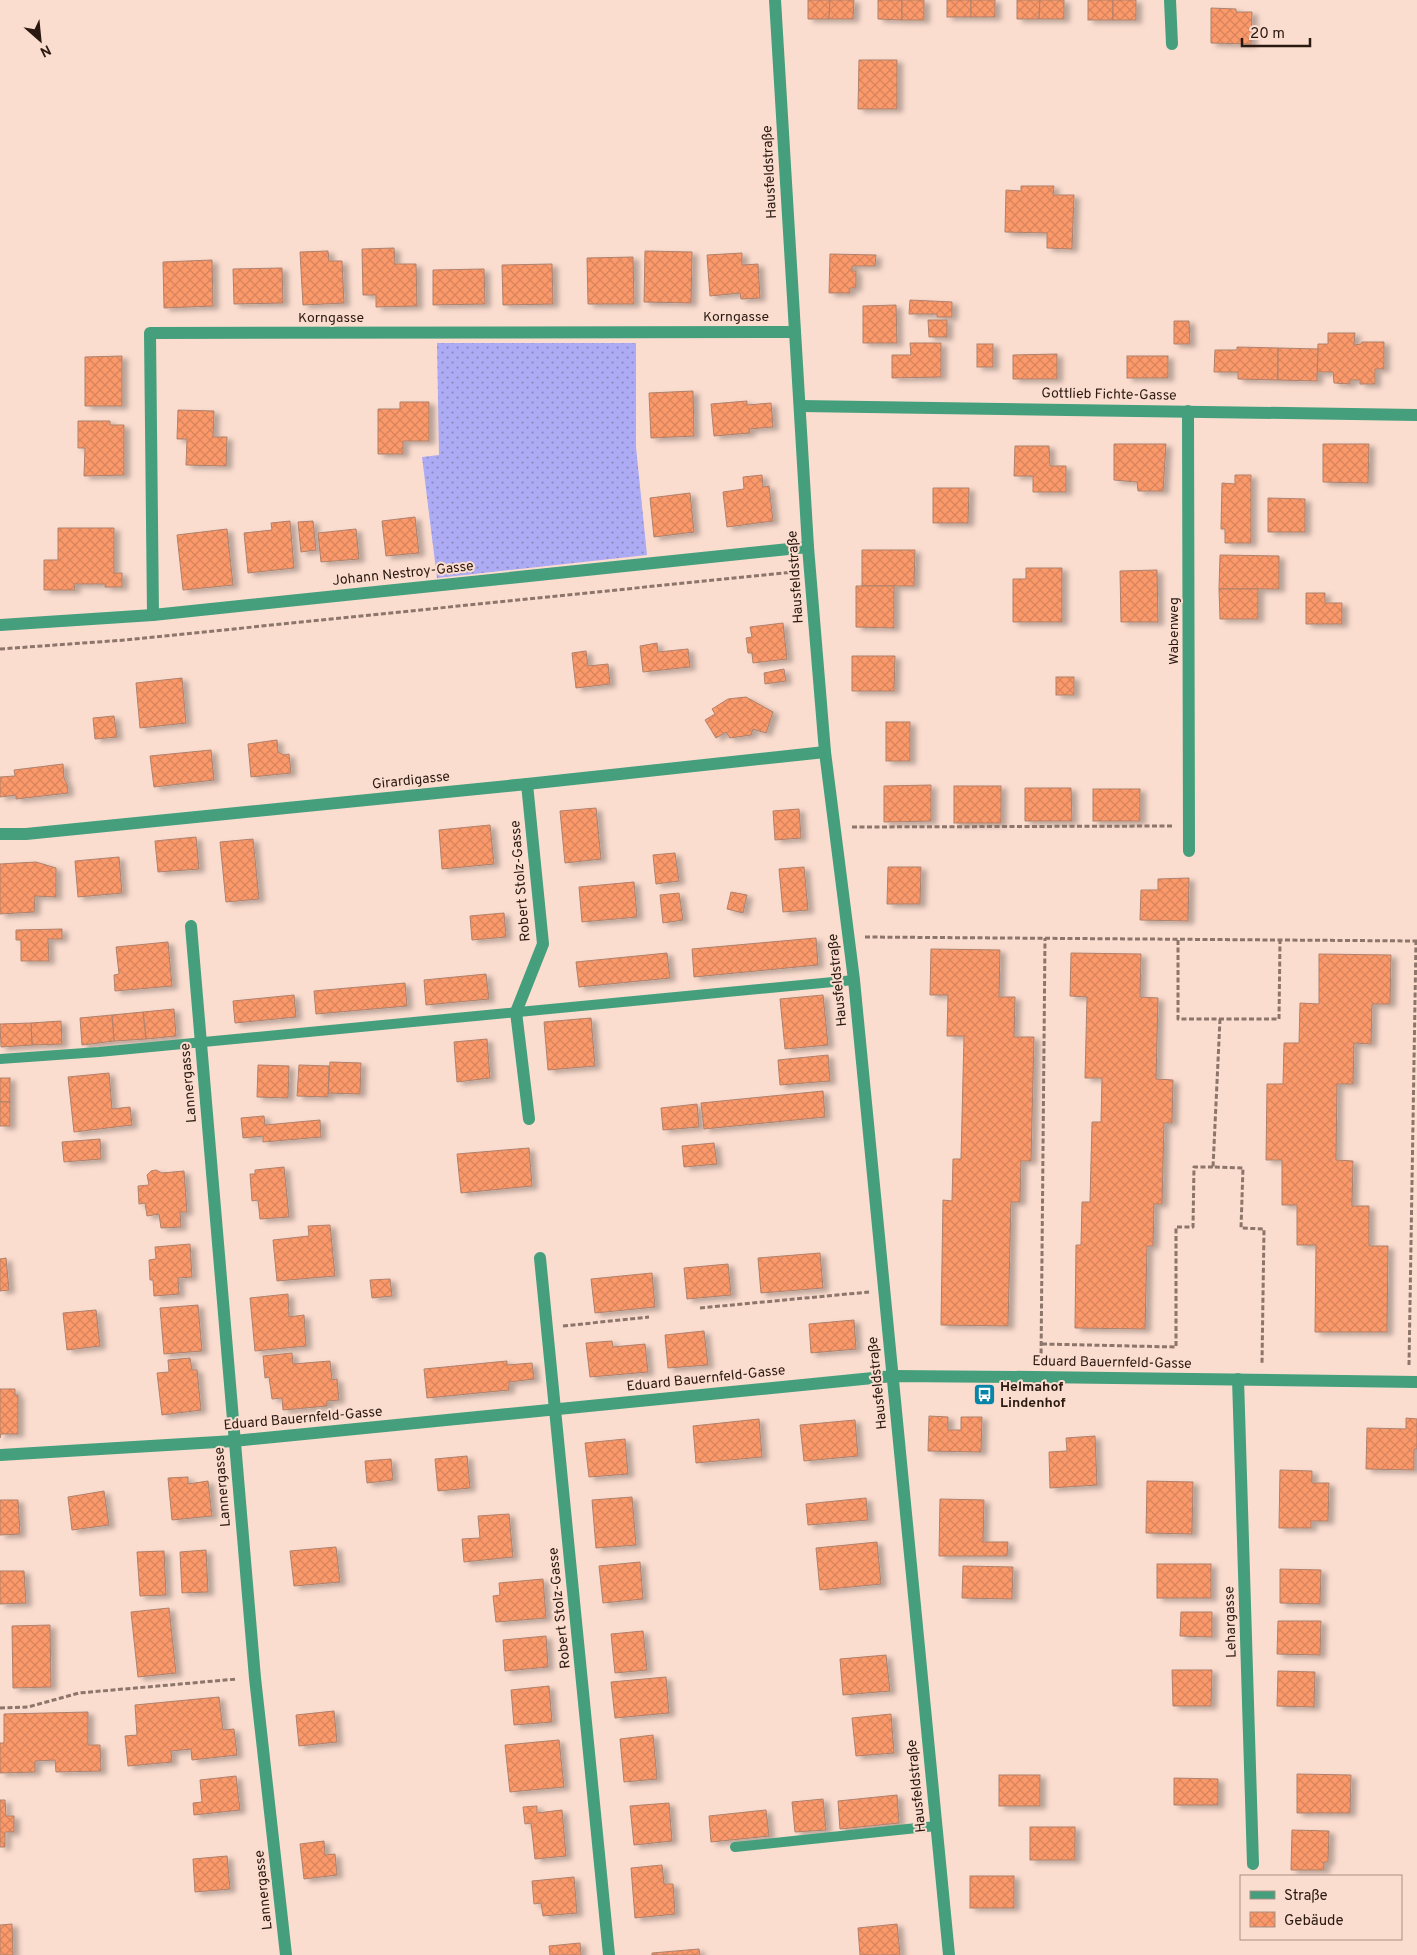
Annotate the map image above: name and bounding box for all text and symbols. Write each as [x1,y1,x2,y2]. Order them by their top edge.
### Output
north arrow [15,15,65,65]
scale bar [1242,15,1310,47]
text: 20 m [1250,25,1285,44]
text: N [37,40,54,60]
street label: Hausfeldstraße [759,125,781,219]
street label: Korngasse [703,309,769,326]
street label: Korngasse [298,310,364,327]
street label: Gottlieb Fichte-Gasse [1041,385,1177,405]
street label: Hausfeldstraße [784,530,808,624]
street label: Johann Nestroy-Gasse [331,558,475,590]
street label: Wabenweg [1166,597,1183,665]
street label: Girardigasse [371,768,451,794]
street label: Robert Stolz-Gasse [507,820,535,942]
street label: Hausfeldstraße [825,933,851,1027]
street label: Lannergasse [177,1042,201,1124]
street label: Hausfeldstraße [865,1336,891,1430]
street label: Eduard Bauernfeld-Gasse [1032,1353,1192,1373]
street label: Eduard Bauernfeld-Gasse [626,1362,786,1396]
place label: Helmahof Lindenhof [1000,1379,1066,1412]
bus stop icon: Helmahof Lindenhof [972,1383,996,1407]
street label: Eduard Bauernfeld-Gasse [223,1404,383,1434]
street label: Lannergasse [211,1446,235,1528]
street label: Robert Stolz-Gasse [545,1547,575,1669]
street label: Lehargasse [1221,1586,1241,1658]
street label: Hausfeldstraße [904,1739,930,1833]
street label: Lannergasse [251,1849,277,1931]
legend [1240,1875,1402,1940]
text: Straße [1284,1887,1328,1906]
text: Gebäude [1284,1912,1344,1931]

